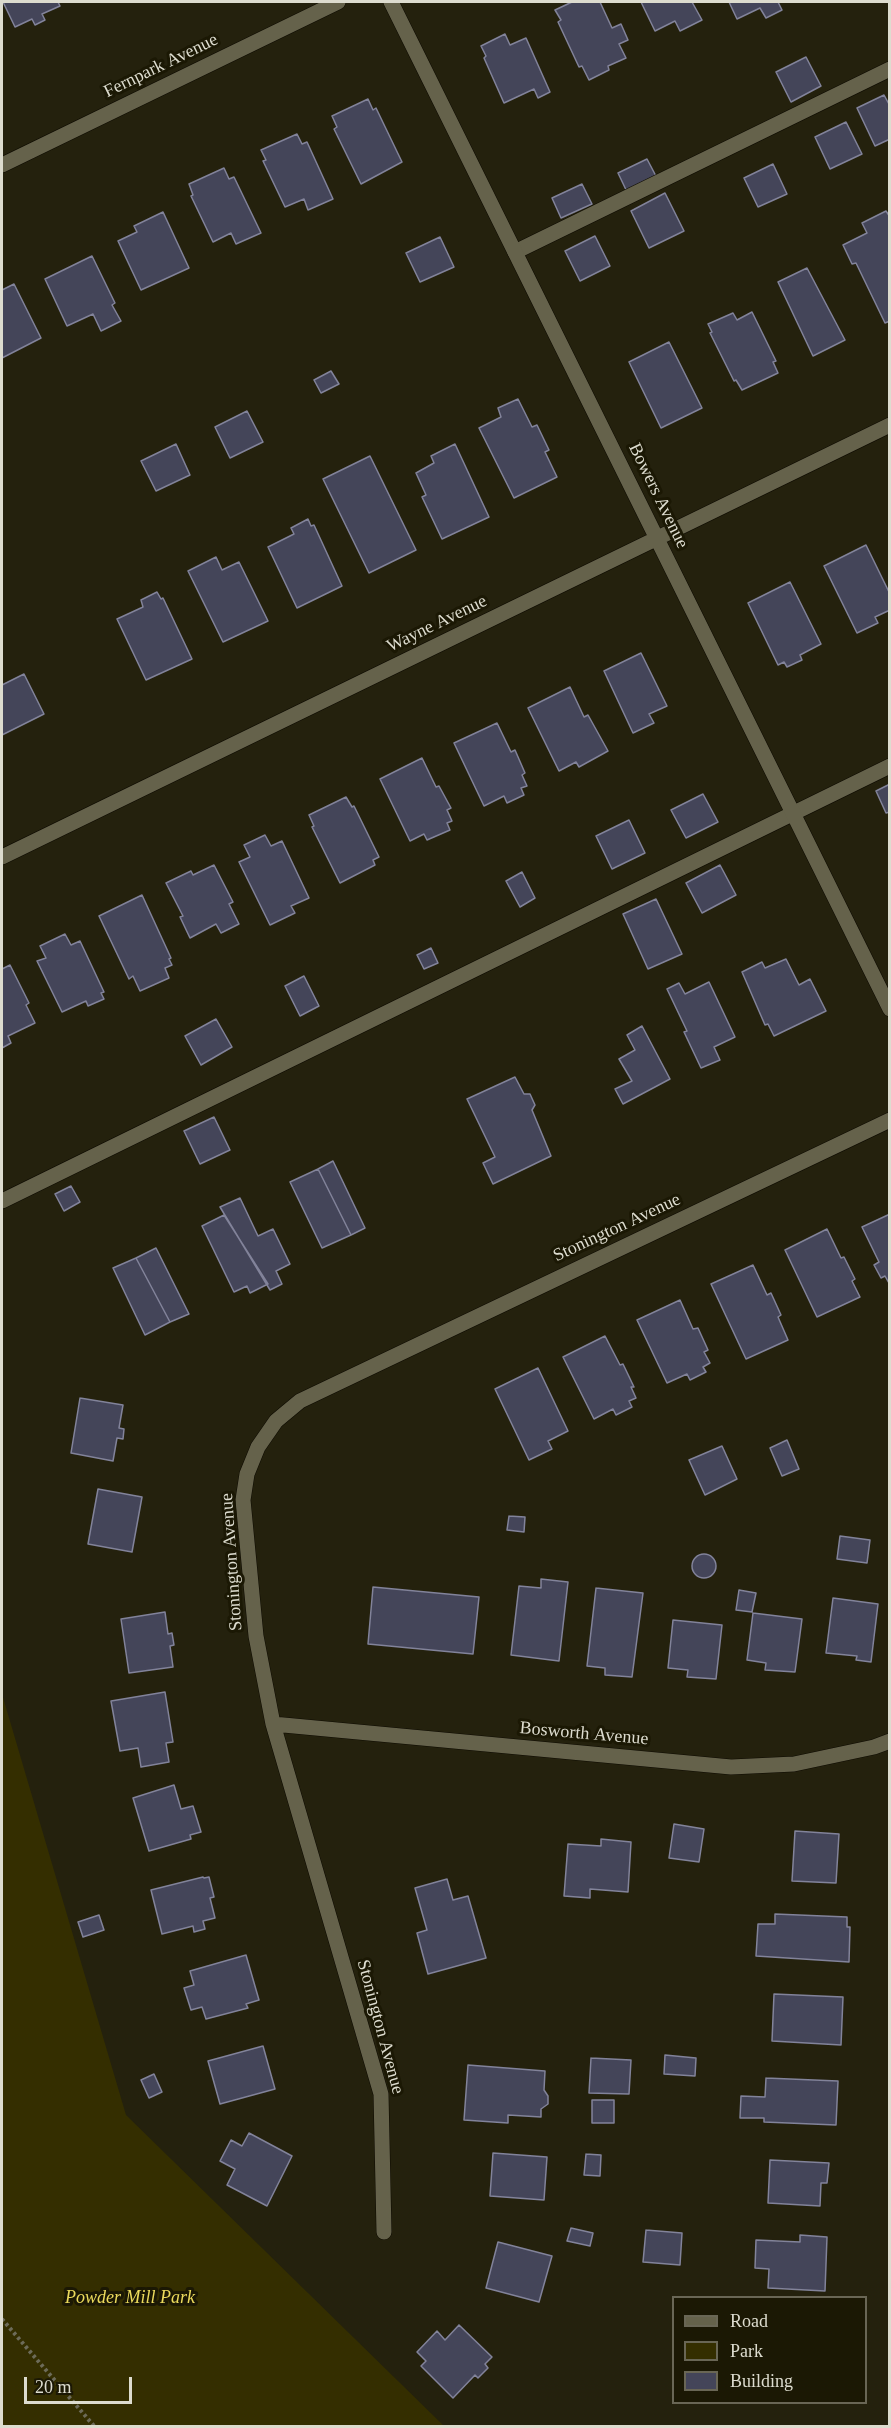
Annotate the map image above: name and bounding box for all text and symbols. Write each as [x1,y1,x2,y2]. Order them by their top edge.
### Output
street label: Fernpark Avenue [100,29,222,103]
street label: Bowers Avenue [623,440,693,552]
street label: Wayne Avenue [383,590,491,658]
street label: Stonington Avenue [550,1189,684,1267]
street label: Stonington Avenue [216,1492,248,1632]
street label: Bosworth Avenue [519,1718,649,1750]
street label: Stonington Avenue [352,1957,408,2097]
park label: Powder Mill Park [65,2287,195,2309]
legend [672,2296,867,2404]
text: Road [730,2311,768,2331]
text: Park [730,2341,763,2361]
scale bar [27,2365,135,2403]
text: Building [730,2371,793,2391]
text: 20 m [35,2377,72,2397]

